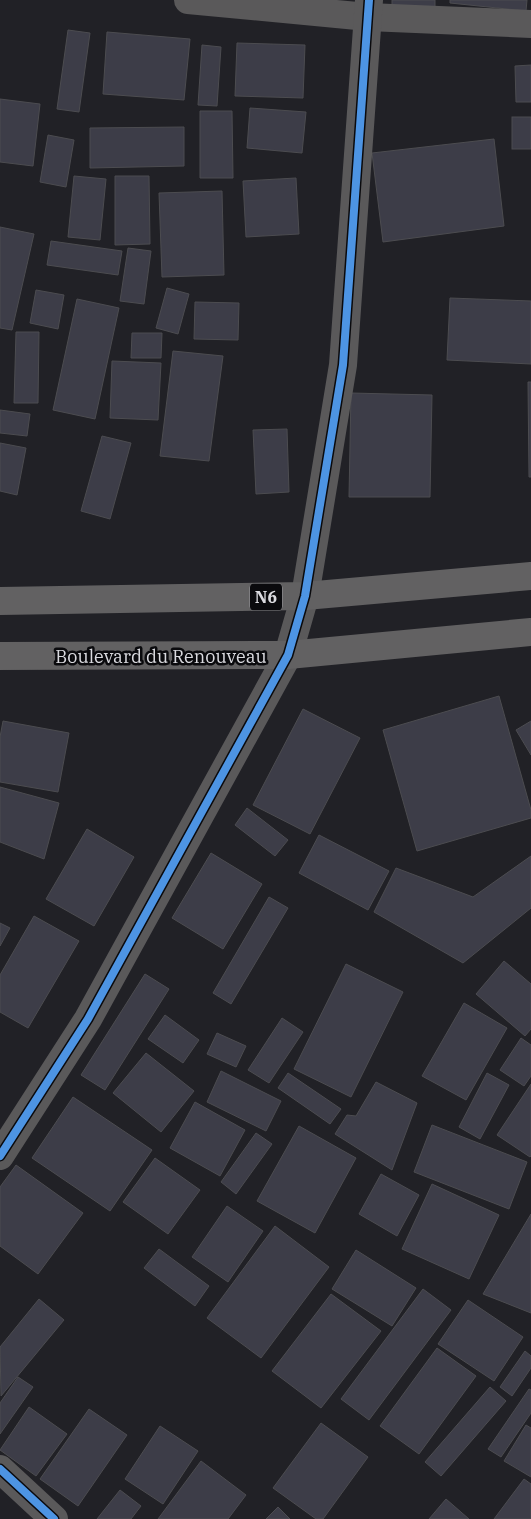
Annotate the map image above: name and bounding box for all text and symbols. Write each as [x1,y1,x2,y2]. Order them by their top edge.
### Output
road number: N6 [250,584,282,610]
street label: Boulevard du Renouveau [55,645,267,668]

